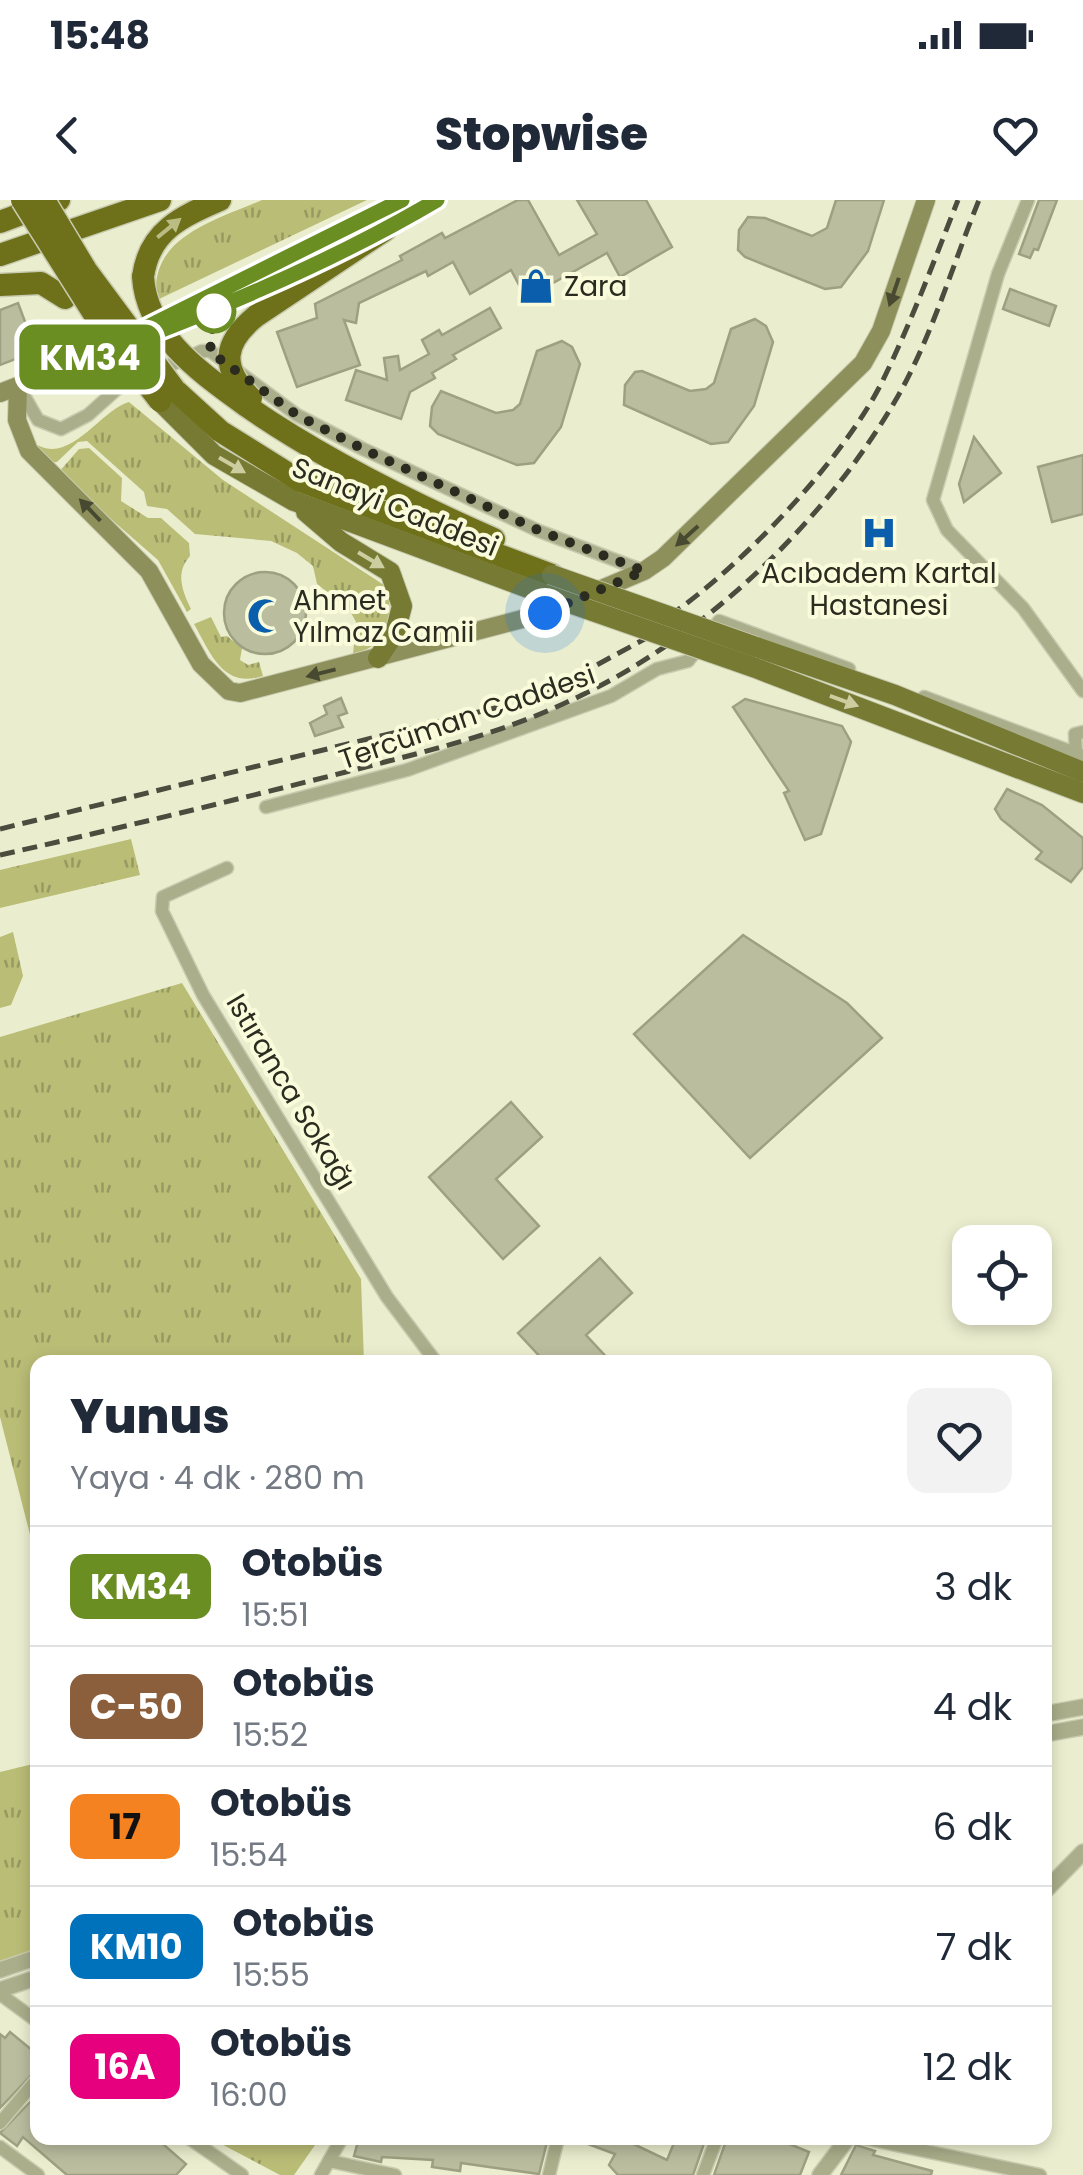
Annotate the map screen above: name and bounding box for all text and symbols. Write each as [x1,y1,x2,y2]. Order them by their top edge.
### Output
text: 15:48 [50,9,150,62]
text: Stopwise [435,103,648,166]
icon: back [40,108,95,163]
icon: heart [988,108,1043,163]
one-way arrow [156,217,181,239]
shop icon: Zara [517,267,555,305]
place label: Zara [564,267,627,306]
one-way arrow [886,278,901,308]
unlabelled marker [193,290,235,332]
line badge: KM34 [20,324,160,390]
text: KM34 [39,333,141,382]
street label: Sanayi Caddesi [286,448,504,566]
one-way arrow [218,457,247,474]
one-way arrow [79,499,102,523]
hospital icon: Acıbadem Kartal Hastanesi [860,514,898,552]
one-way arrow [675,524,699,547]
one-way arrow [357,551,385,568]
place label: Acıbadem Kartal Hastanesi [761,554,997,625]
place label: Ahmet Yılmaz Camii [293,581,474,652]
your location [520,588,570,638]
mosque icon: Ahmet Yılmaz Camii [246,597,284,635]
street label: Tercüman Caddesi [334,655,600,779]
one-way arrow [305,665,336,681]
one-way arrow [830,694,860,709]
street label: Istıranca Sokağı [217,986,365,1198]
map controls [952,1225,1052,1325]
button: locate [952,1225,1052,1325]
text: Yunus [70,1383,230,1450]
button: heart [907,1388,1012,1493]
text: Yaya · 4 dk · 280 m [70,1455,365,1500]
text: Otobüs [241,1536,384,1589]
text: 3 dk [934,1560,1012,1613]
text: KM34 [90,1562,191,1611]
text: 15:51 [241,1592,309,1637]
text: Otobüs [233,1656,375,1709]
text: 4 dk [933,1680,1012,1733]
text: C-50 [90,1682,183,1731]
text: 15:52 [233,1712,308,1757]
text: Otobüs [210,1776,352,1829]
text: 6 dk [932,1800,1012,1853]
text: 17 [109,1802,141,1851]
text: 15:54 [210,1832,287,1877]
text: Otobüs [233,1896,375,1949]
text: 7 dk [936,1920,1012,1973]
text: KM10 [90,1922,183,1971]
text: 15:55 [233,1952,310,1997]
text: Otobüs [210,2016,352,2069]
text: 12 dk [923,2040,1012,2093]
text: 16A [94,2042,156,2091]
text: 16:00 [210,2072,288,2117]

